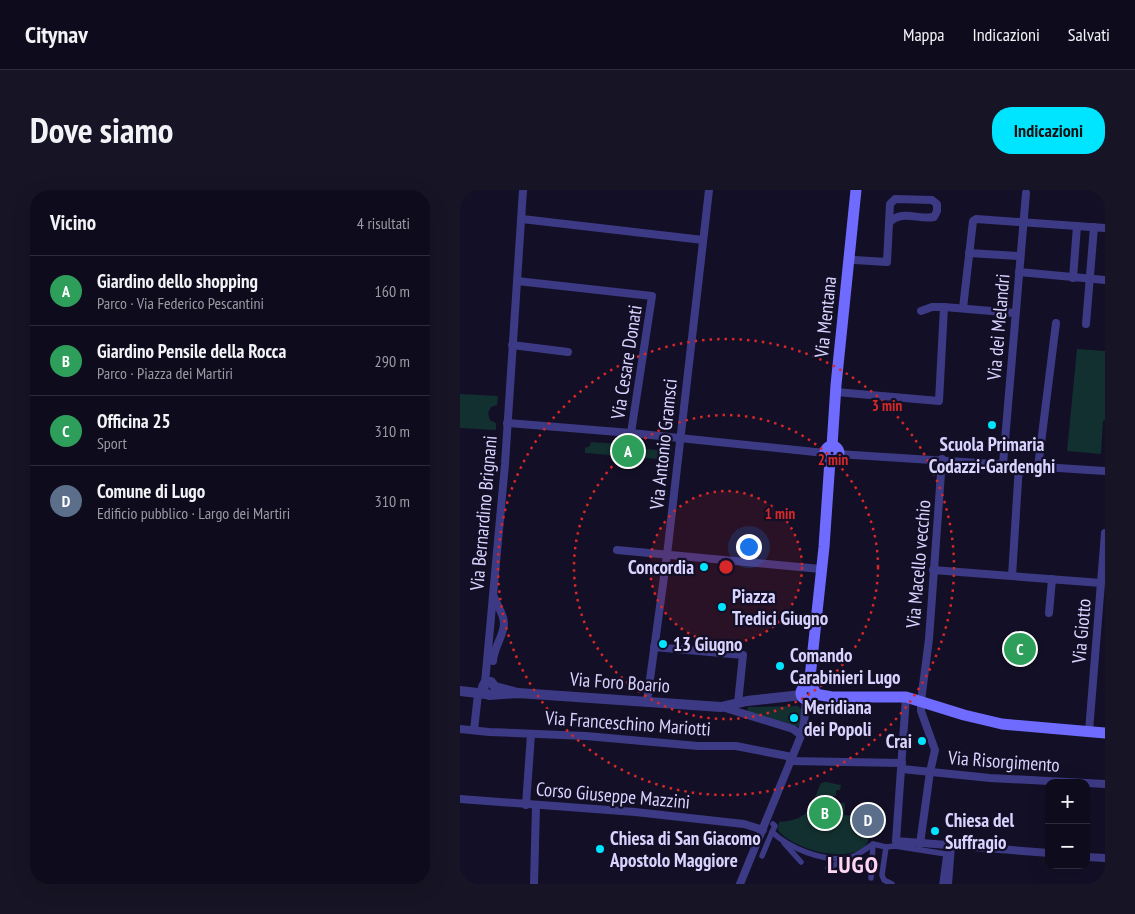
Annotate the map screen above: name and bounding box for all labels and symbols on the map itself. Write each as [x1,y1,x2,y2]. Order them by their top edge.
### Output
street label: Via dei Melandri [981,273,1015,382]
street label: Via Mentana [809,275,841,360]
street label: Via Cesare Donati [605,303,647,422]
street label: Via Antonio Gramsci [644,378,682,511]
text: 3 min [872,396,902,415]
marker: Scuola Primaria Codazzi-Gardenghi [986,419,998,431]
pin: A [612,432,644,470]
place label: Scuola Primaria Codazzi-Gardenghi [929,432,1055,478]
street label: Via Bernardino Brignani [464,434,502,593]
text: 2 min [818,450,848,469]
street label: Via Macello vecchio [900,499,936,630]
text: 1 min [765,504,795,523]
your location [736,534,762,560]
place label: Concordia [628,555,694,579]
centre of rings [717,558,735,576]
marker: Concordia [698,561,710,573]
place label: Piazza Tredici Giugno [732,584,828,630]
street label: Via Giotto [1066,598,1096,665]
marker: Piazza Tredici Giugno [716,601,728,613]
pin: C [1004,630,1036,668]
place label: 13 Giugno [673,632,743,656]
marker: 13 Giugno [657,638,669,650]
place label: Comando Carabinieri Lugo [790,643,901,689]
marker: Comando Carabinieri Lugo [774,660,786,672]
street label: Via Foro Boario [568,666,671,697]
place label: Meridiana dei Popoli [804,695,872,741]
street label: Via Franceschino Mariotti [543,705,712,741]
marker: Meridiana dei Popoli [788,712,800,724]
place label: Crai [886,729,912,753]
marker: Crai [916,735,928,747]
street label: Via Risorgimento [946,745,1061,777]
street label: Corso Giuseppe Mazzini [535,776,691,814]
pin: B [809,794,841,832]
pin: D [852,801,884,839]
place label: Chiesa del Suffragio [945,808,1015,854]
marker: Chiesa del Suffragio [929,825,941,837]
place label: Chiesa di San Giacomo Apostolo Maggiore [609,826,761,872]
marker: Chiesa di San Giacomo Apostolo Maggiore [594,843,606,855]
district label: LUGO [827,849,879,880]

